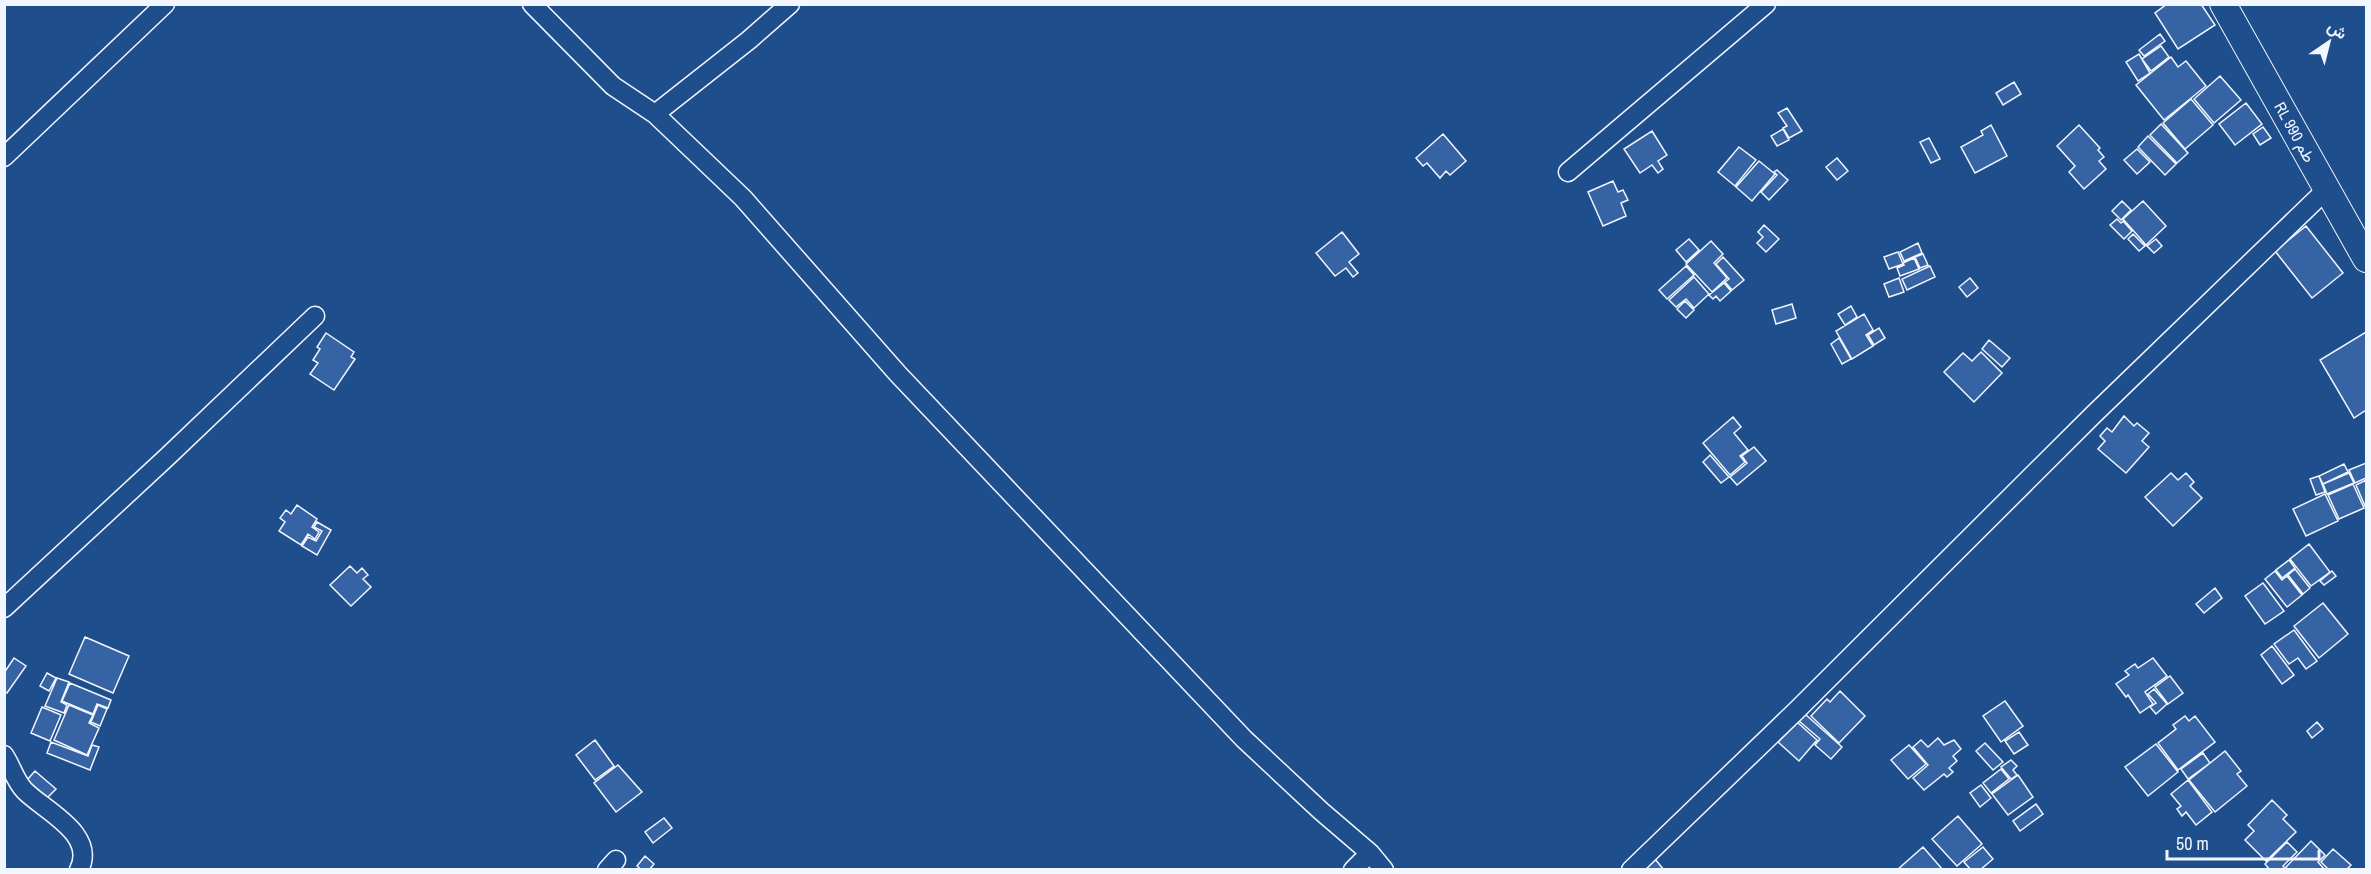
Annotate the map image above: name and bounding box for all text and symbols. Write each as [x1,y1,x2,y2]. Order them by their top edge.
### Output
north arrow [2299,12,2359,72]
text: ش [2323,15,2352,44]
street label: RL طم 990 [2269,98,2321,166]
scale bar [2167,823,2318,861]
text: 50 m [2176,831,2209,856]

